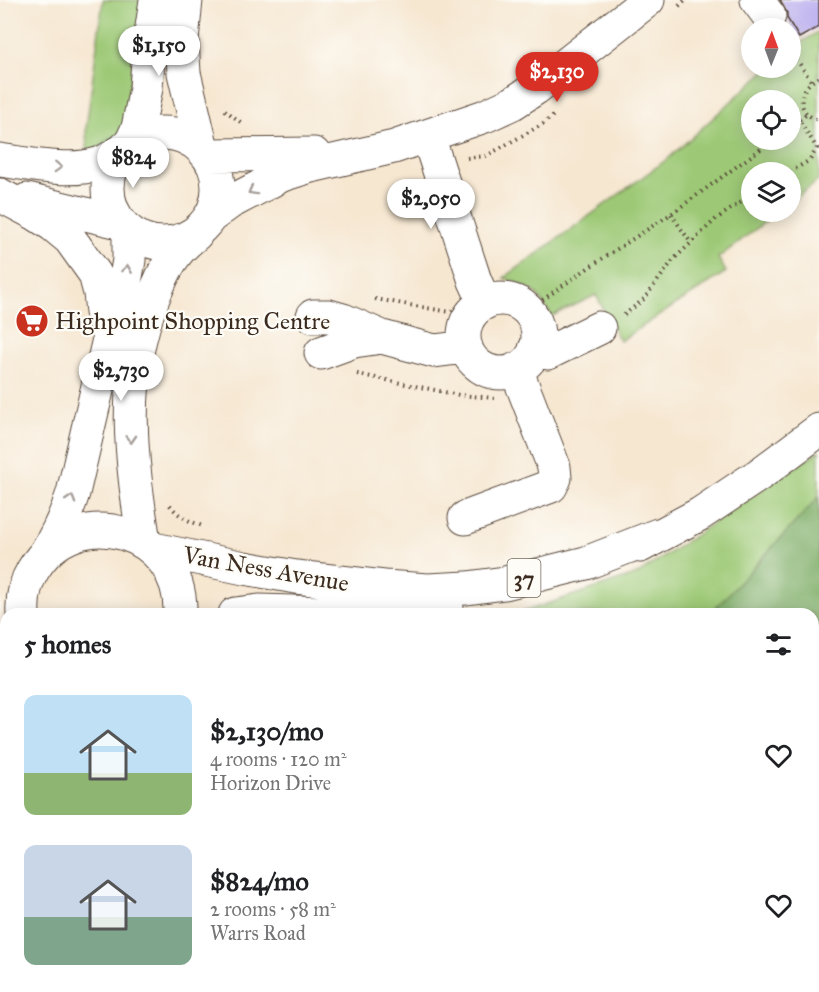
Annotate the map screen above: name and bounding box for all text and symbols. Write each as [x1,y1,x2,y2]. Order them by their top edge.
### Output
north arrow [741,18,801,78]
map controls [741,18,801,222]
pin: $1,150 [110,26,208,77]
text: $1,150 [132,33,186,57]
pin: $2,130 [508,52,606,103]
text: $2,130 [530,59,585,83]
button: locate [741,90,801,150]
pin: $824 [97,138,169,189]
text: $824 [111,145,155,169]
one-way arrow [53,161,62,173]
button: layers [741,162,801,222]
pin: $2,050 [382,179,480,230]
one-way arrow [248,184,259,195]
text: $2,050 [401,186,461,210]
one-way arrow [121,264,133,274]
supermarket icon: Highpoint Shopping Centre [14,303,50,339]
place label: Highpoint Shopping Centre [55,306,330,336]
pin: $2,730 [72,351,170,402]
text: $2,730 [93,358,149,382]
one-way arrow [125,434,138,443]
one-way arrow [64,494,76,505]
street label: Van Ness Avenue [180,539,351,598]
road number: 37 [508,559,540,597]
text: 5 homes [24,628,111,660]
icon: filters [762,628,795,661]
text: $2,130/mo [210,715,324,747]
icon: home [72,719,144,791]
icon: heart [762,739,795,772]
text: 4 rooms · 120 m² [210,747,347,771]
text: Horizon Drive [210,771,331,795]
text: $824/mo [210,865,309,897]
icon: home [72,869,144,941]
icon: heart [762,889,795,922]
text: 2 rooms · 58 m² [210,897,336,921]
text: Warrs Road [210,921,306,945]

